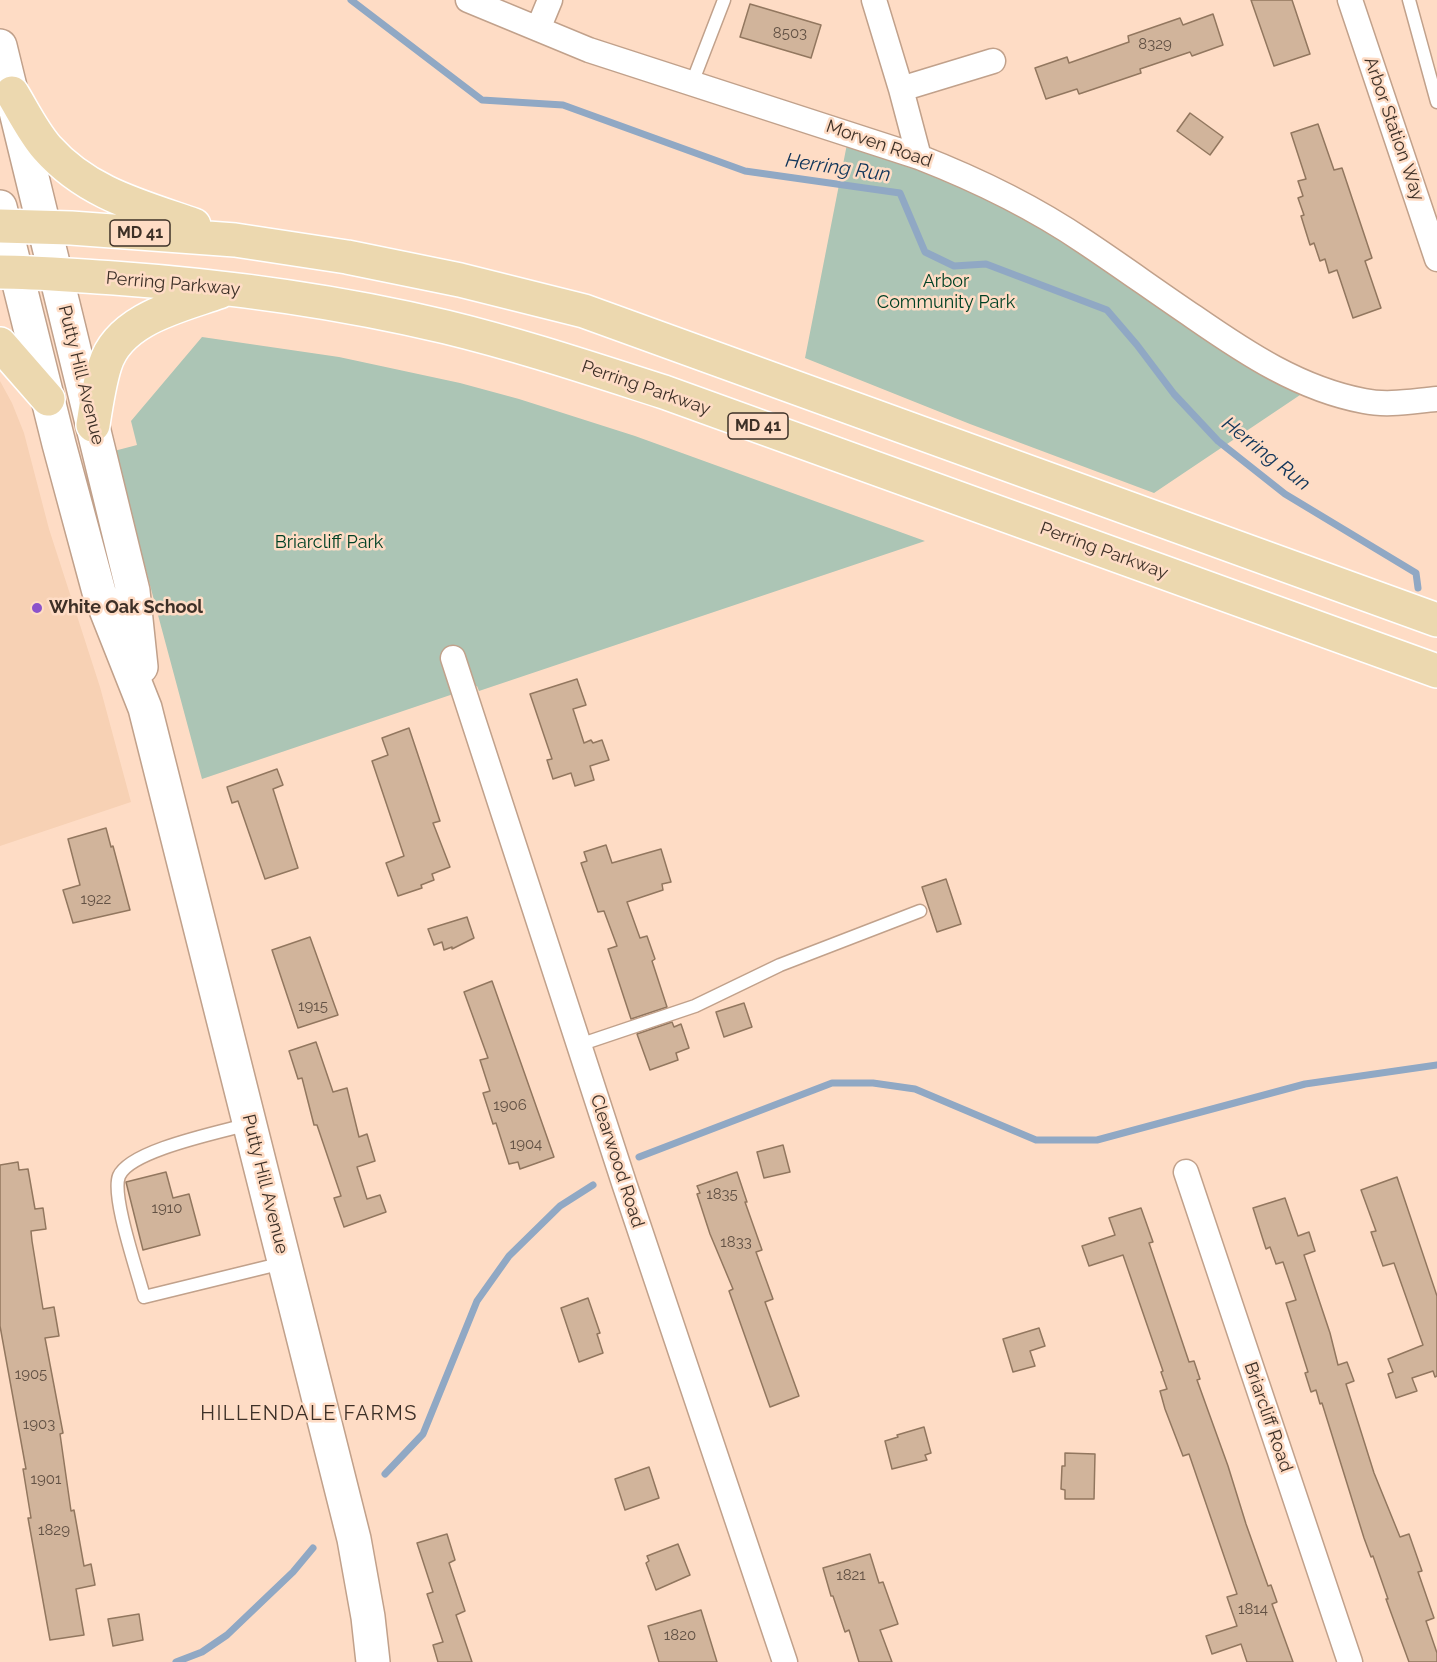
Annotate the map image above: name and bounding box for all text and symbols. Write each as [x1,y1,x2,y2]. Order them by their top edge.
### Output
house number: 8503 [773,24,807,42]
house number: 8329 [1138,35,1172,53]
street label: Arbor Station Way [1359,54,1429,204]
street label: Morven Road [823,116,935,172]
water label: Herring Run [784,149,892,187]
road number: MD 41 [110,220,170,246]
street label: Perring Parkway [105,267,241,301]
park label: Arbor Community Park [877,271,1015,314]
street label: Putty Hill Avenue [53,303,109,447]
street label: Perring Parkway [579,356,713,420]
water label: Herring Run [1217,412,1315,496]
road number: MD 41 [728,413,788,439]
street label: Perring Parkway [1037,518,1171,584]
park label: Briarcliff Park [275,532,383,554]
place label: White Oak School [49,597,203,619]
marker: White Oak School [30,601,44,615]
house number: 1922 [81,890,111,908]
house number: 1915 [298,997,328,1015]
street label: Clearwood Road [585,1092,649,1230]
house number: 1906 [493,1096,527,1114]
street label: Putty Hill Avenue [237,1112,293,1256]
house number: 1904 [510,1135,542,1153]
house number: 1835 [706,1185,738,1203]
house number: 1910 [152,1199,182,1217]
house number: 1833 [720,1233,752,1251]
street label: Briarcliff Road [1239,1359,1297,1475]
house number: 1905 [15,1365,47,1383]
district label: HILLENDALE FARMS [200,1402,418,1426]
house number: 1903 [23,1415,55,1433]
house number: 1901 [31,1470,61,1488]
house number: 1829 [38,1521,70,1539]
house number: 1821 [836,1566,866,1584]
house number: 1814 [1238,1600,1268,1618]
house number: 1820 [664,1626,696,1644]

